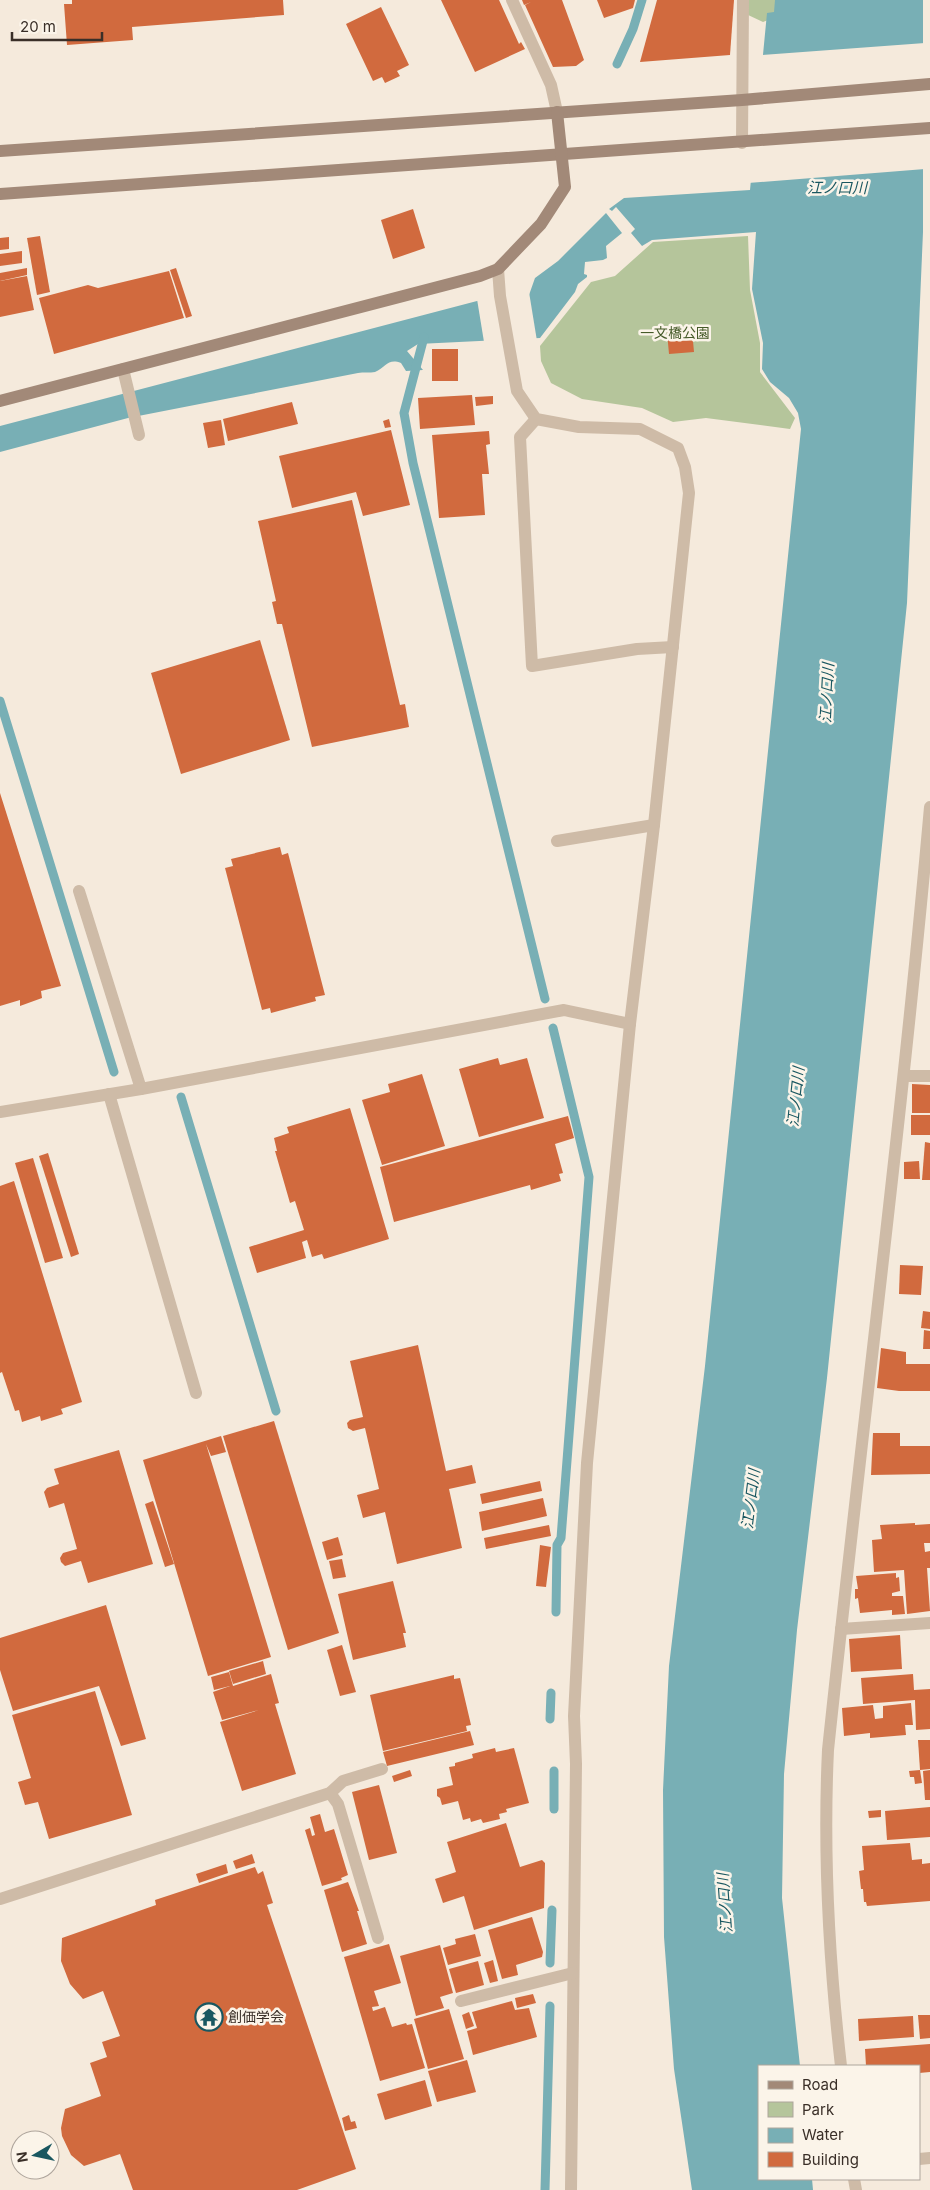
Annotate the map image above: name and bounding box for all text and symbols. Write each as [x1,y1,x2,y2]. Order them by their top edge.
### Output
scale bar [12,10,102,42]
text: 20 m [20,17,56,36]
water label: 江ノ口川 [807,178,869,197]
park label: 一文橋公園 [640,324,710,341]
water label: 江ノ口川 [815,661,838,723]
water label: 江ノ口川 [783,1064,808,1128]
water label: 江ノ口川 [737,1466,764,1530]
water label: 江ノ口川 [713,1870,736,1934]
temple icon: 創価学会 [194,2002,224,2032]
place label: 創価学会 [228,2008,284,2025]
legend [758,2065,920,2180]
text: Road [802,2075,838,2094]
text: Park [802,2100,835,2119]
text: Water [802,2125,844,2144]
north arrow [10,2130,60,2180]
text: Building [802,2150,859,2169]
text: N [12,2151,31,2164]

